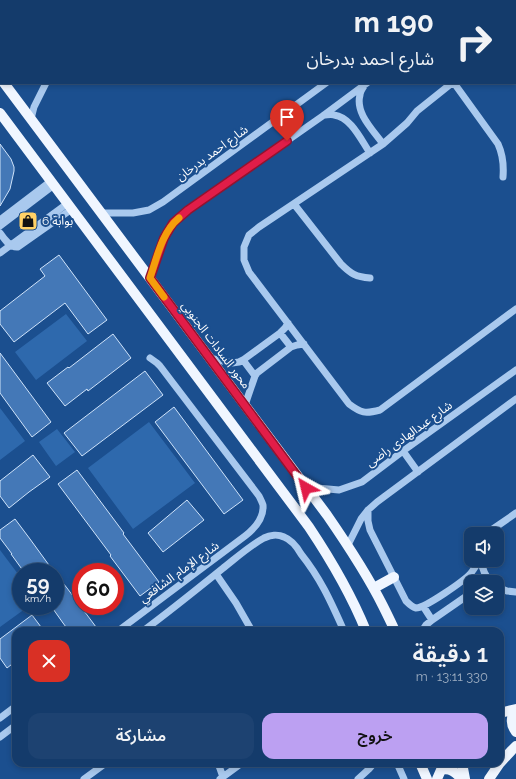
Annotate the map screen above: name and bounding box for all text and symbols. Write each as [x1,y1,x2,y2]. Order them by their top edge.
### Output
text: 190 m [354,6,434,39]
icon: right [448,16,500,68]
text: شارع احمد بدرخان [306,48,434,69]
pin [270,100,304,141]
icon: arrive [276,106,298,128]
street label: شارع احمد بدرخان [173,122,252,185]
shop icon: بوابة 6 [17,210,39,232]
place label: بوابة 6 [42,214,73,228]
street label: محور السادات الجنوبي [176,299,253,393]
street label: شارع عبدالهادى راضى [363,398,456,472]
position arrow [285,467,327,509]
map controls [464,527,504,615]
button: sound [464,527,504,567]
street label: شارع الإمام الشافعي [136,538,223,608]
speed limit sign: 60 [72,563,124,615]
text: 59 [27,572,49,596]
button: layers [464,575,504,615]
text: km/h [25,593,51,604]
text: 1 دقيقة [413,639,488,668]
button: close [28,640,70,682]
text: 330 m · 13:11 [416,669,488,684]
button: مشاركة [28,713,254,759]
button: خروج [262,713,488,759]

